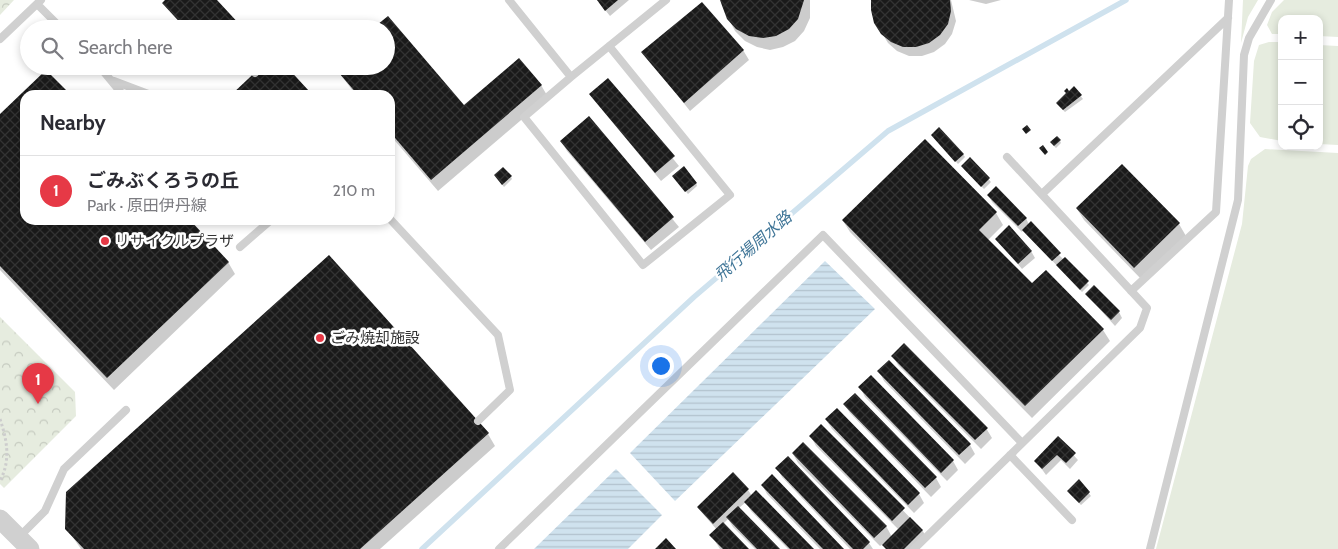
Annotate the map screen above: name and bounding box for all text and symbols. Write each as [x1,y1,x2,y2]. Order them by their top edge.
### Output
map controls [1278,15,1323,150]
button: + [1278,15,1323,60]
search box [20,20,395,75]
icon: search [38,34,66,62]
text: Search here [78,36,172,59]
button: − [1278,60,1323,105]
button: locate [1278,105,1323,150]
text: Nearby [40,110,106,135]
text: ごみぶくろうの丘 [87,169,239,192]
text: 1 [53,181,59,200]
text: 210 m [333,181,375,200]
text: Park · 原田伊丹線 [87,196,207,215]
water label: 飛行場周水路 [711,206,797,285]
place label: リサイクルプラザ [115,232,234,250]
marker: リサイクルプラザ [99,235,111,247]
place label: ごみ焼却施設 [330,329,420,347]
marker: ごみ焼却施設 [314,332,326,344]
your location [648,353,674,379]
pin: 1 [22,363,54,404]

